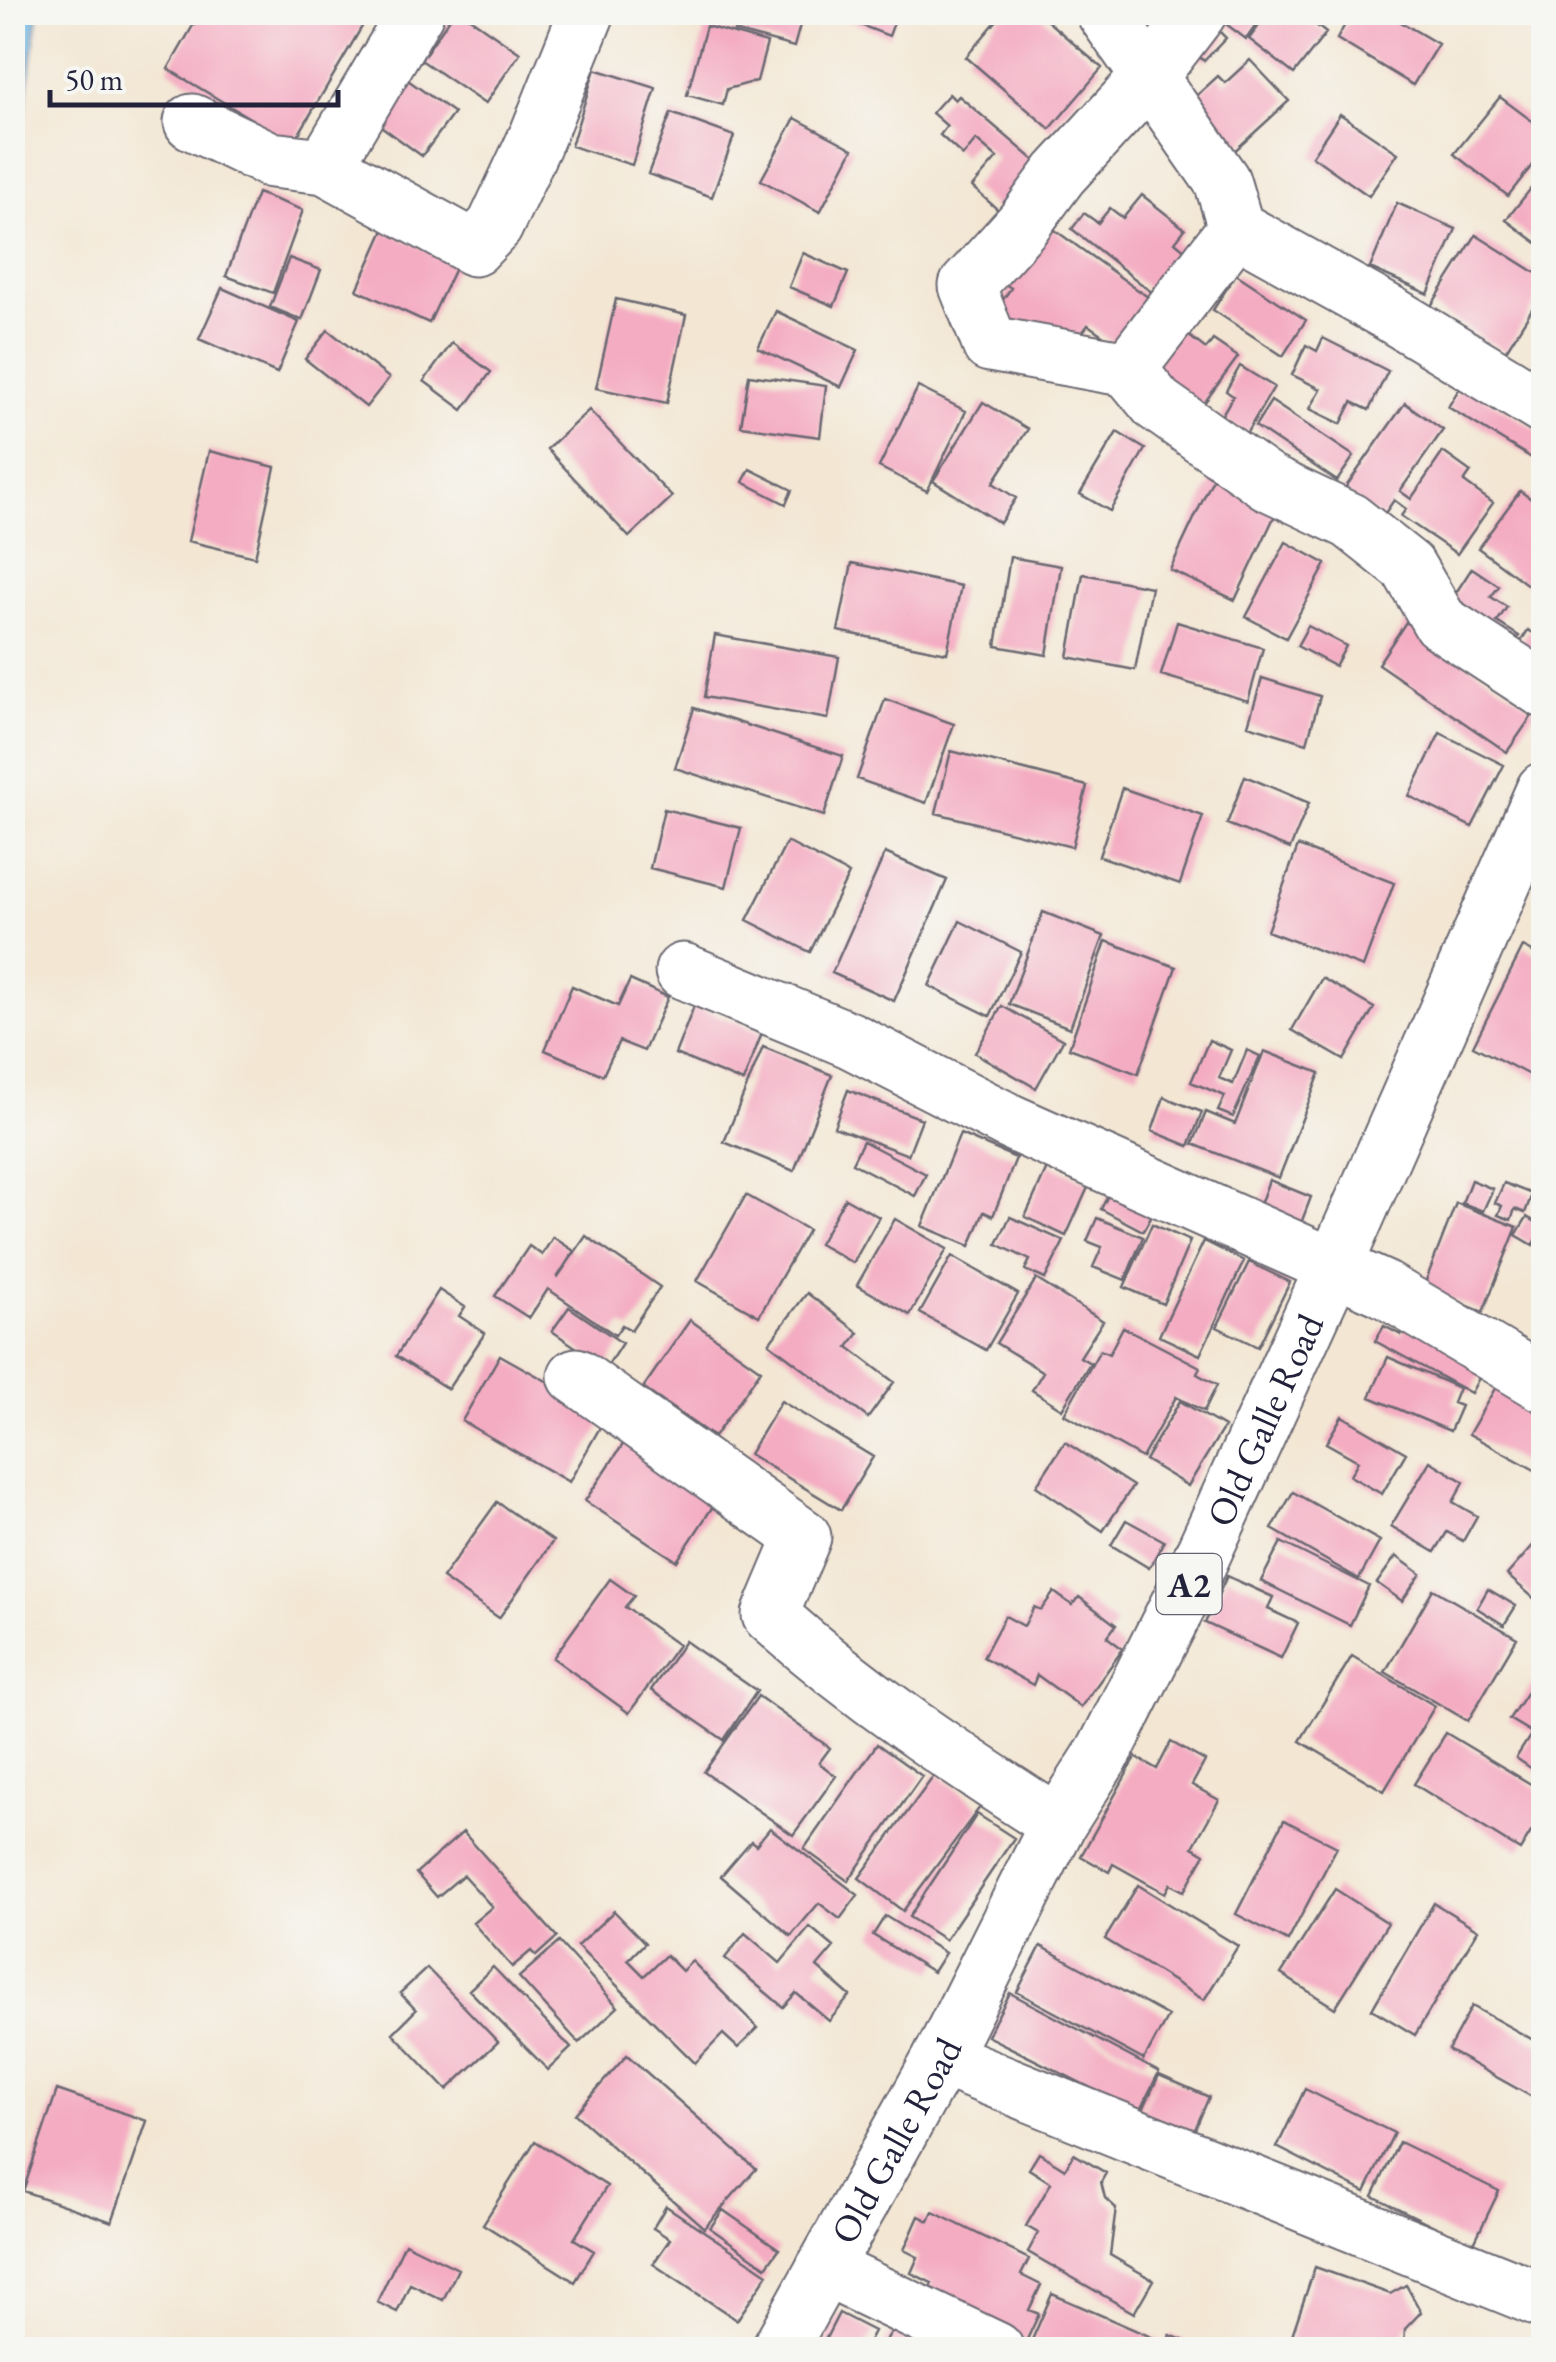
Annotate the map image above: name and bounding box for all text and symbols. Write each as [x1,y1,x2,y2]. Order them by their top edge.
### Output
scale bar [50,45,338,107]
text: 50 m [65,60,123,99]
street label: Old Galle Road [1195,1305,1334,1534]
road number: A2 [1156,1554,1222,1614]
street label: Old Galle Road [819,2028,972,2252]

